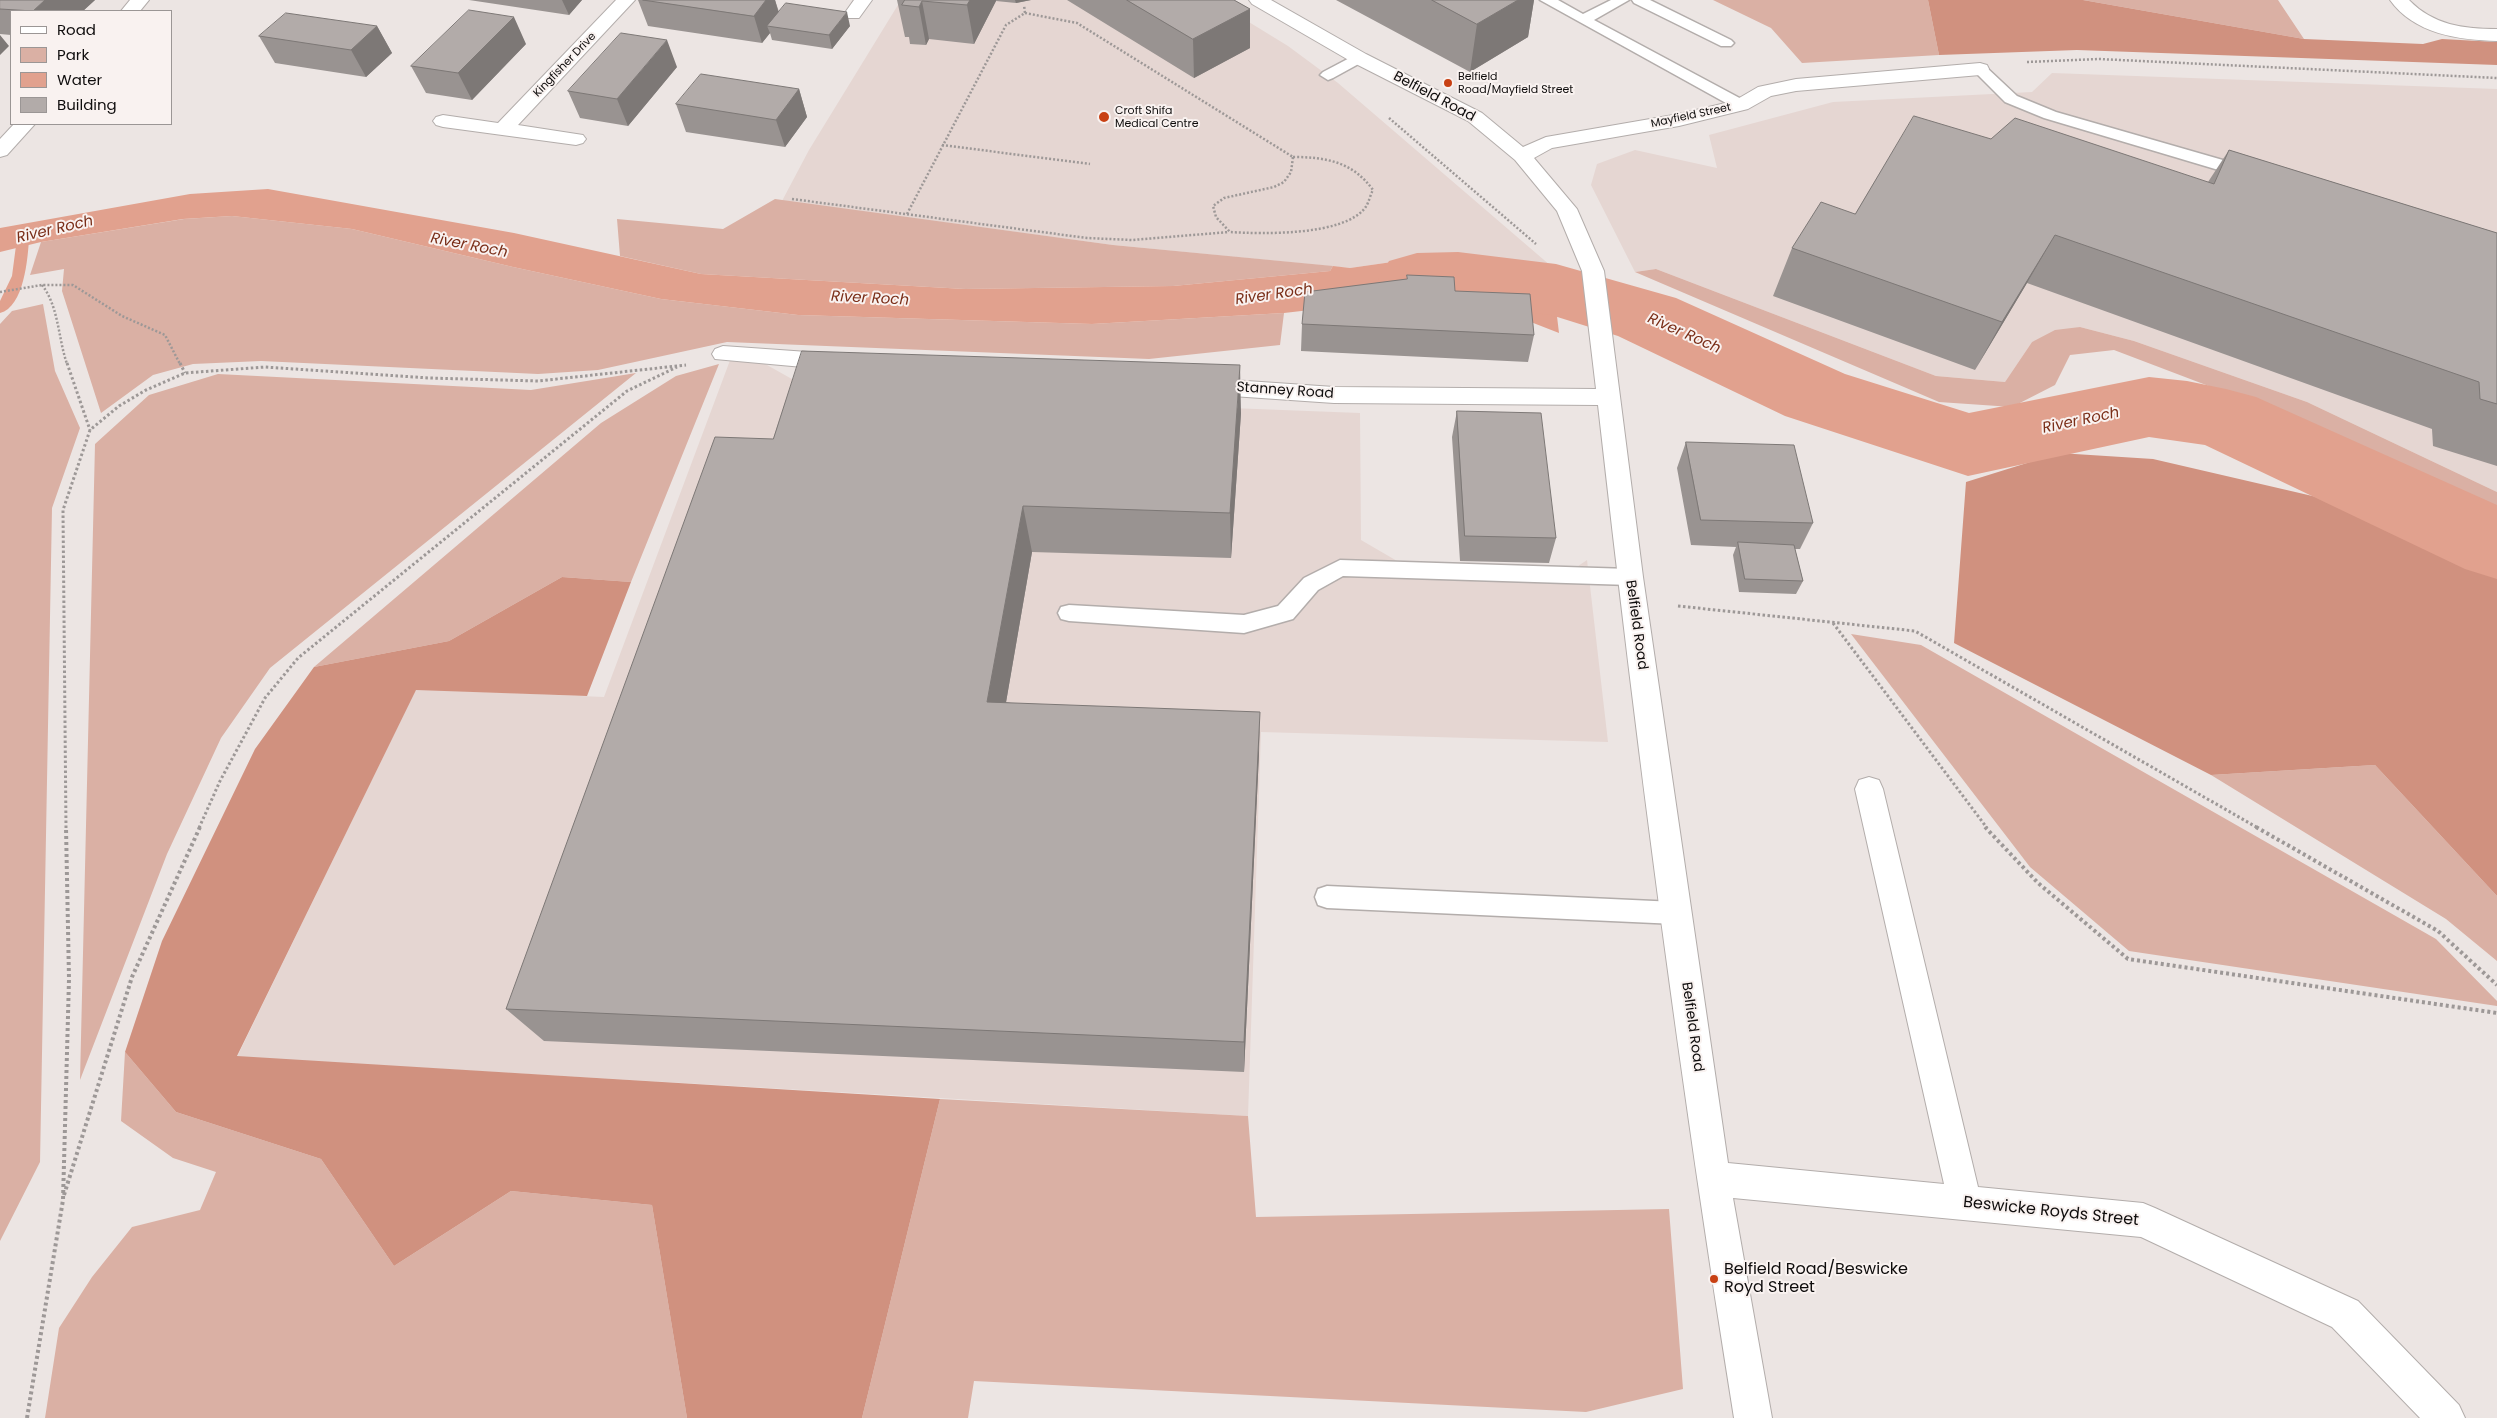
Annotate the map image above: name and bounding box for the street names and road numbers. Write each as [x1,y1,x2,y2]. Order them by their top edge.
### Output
street label: Kingfisher Drive [531,30,599,100]
street label: Belfield Road [1390,68,1478,126]
street label: Mayfield Street [1650,101,1732,131]
street label: Stanney Road [1236,379,1334,403]
street label: Belfield Road [1621,579,1651,671]
street label: Belfield Road [1677,981,1707,1073]
street label: Beswicke Royds Street [1962,1193,2140,1231]

